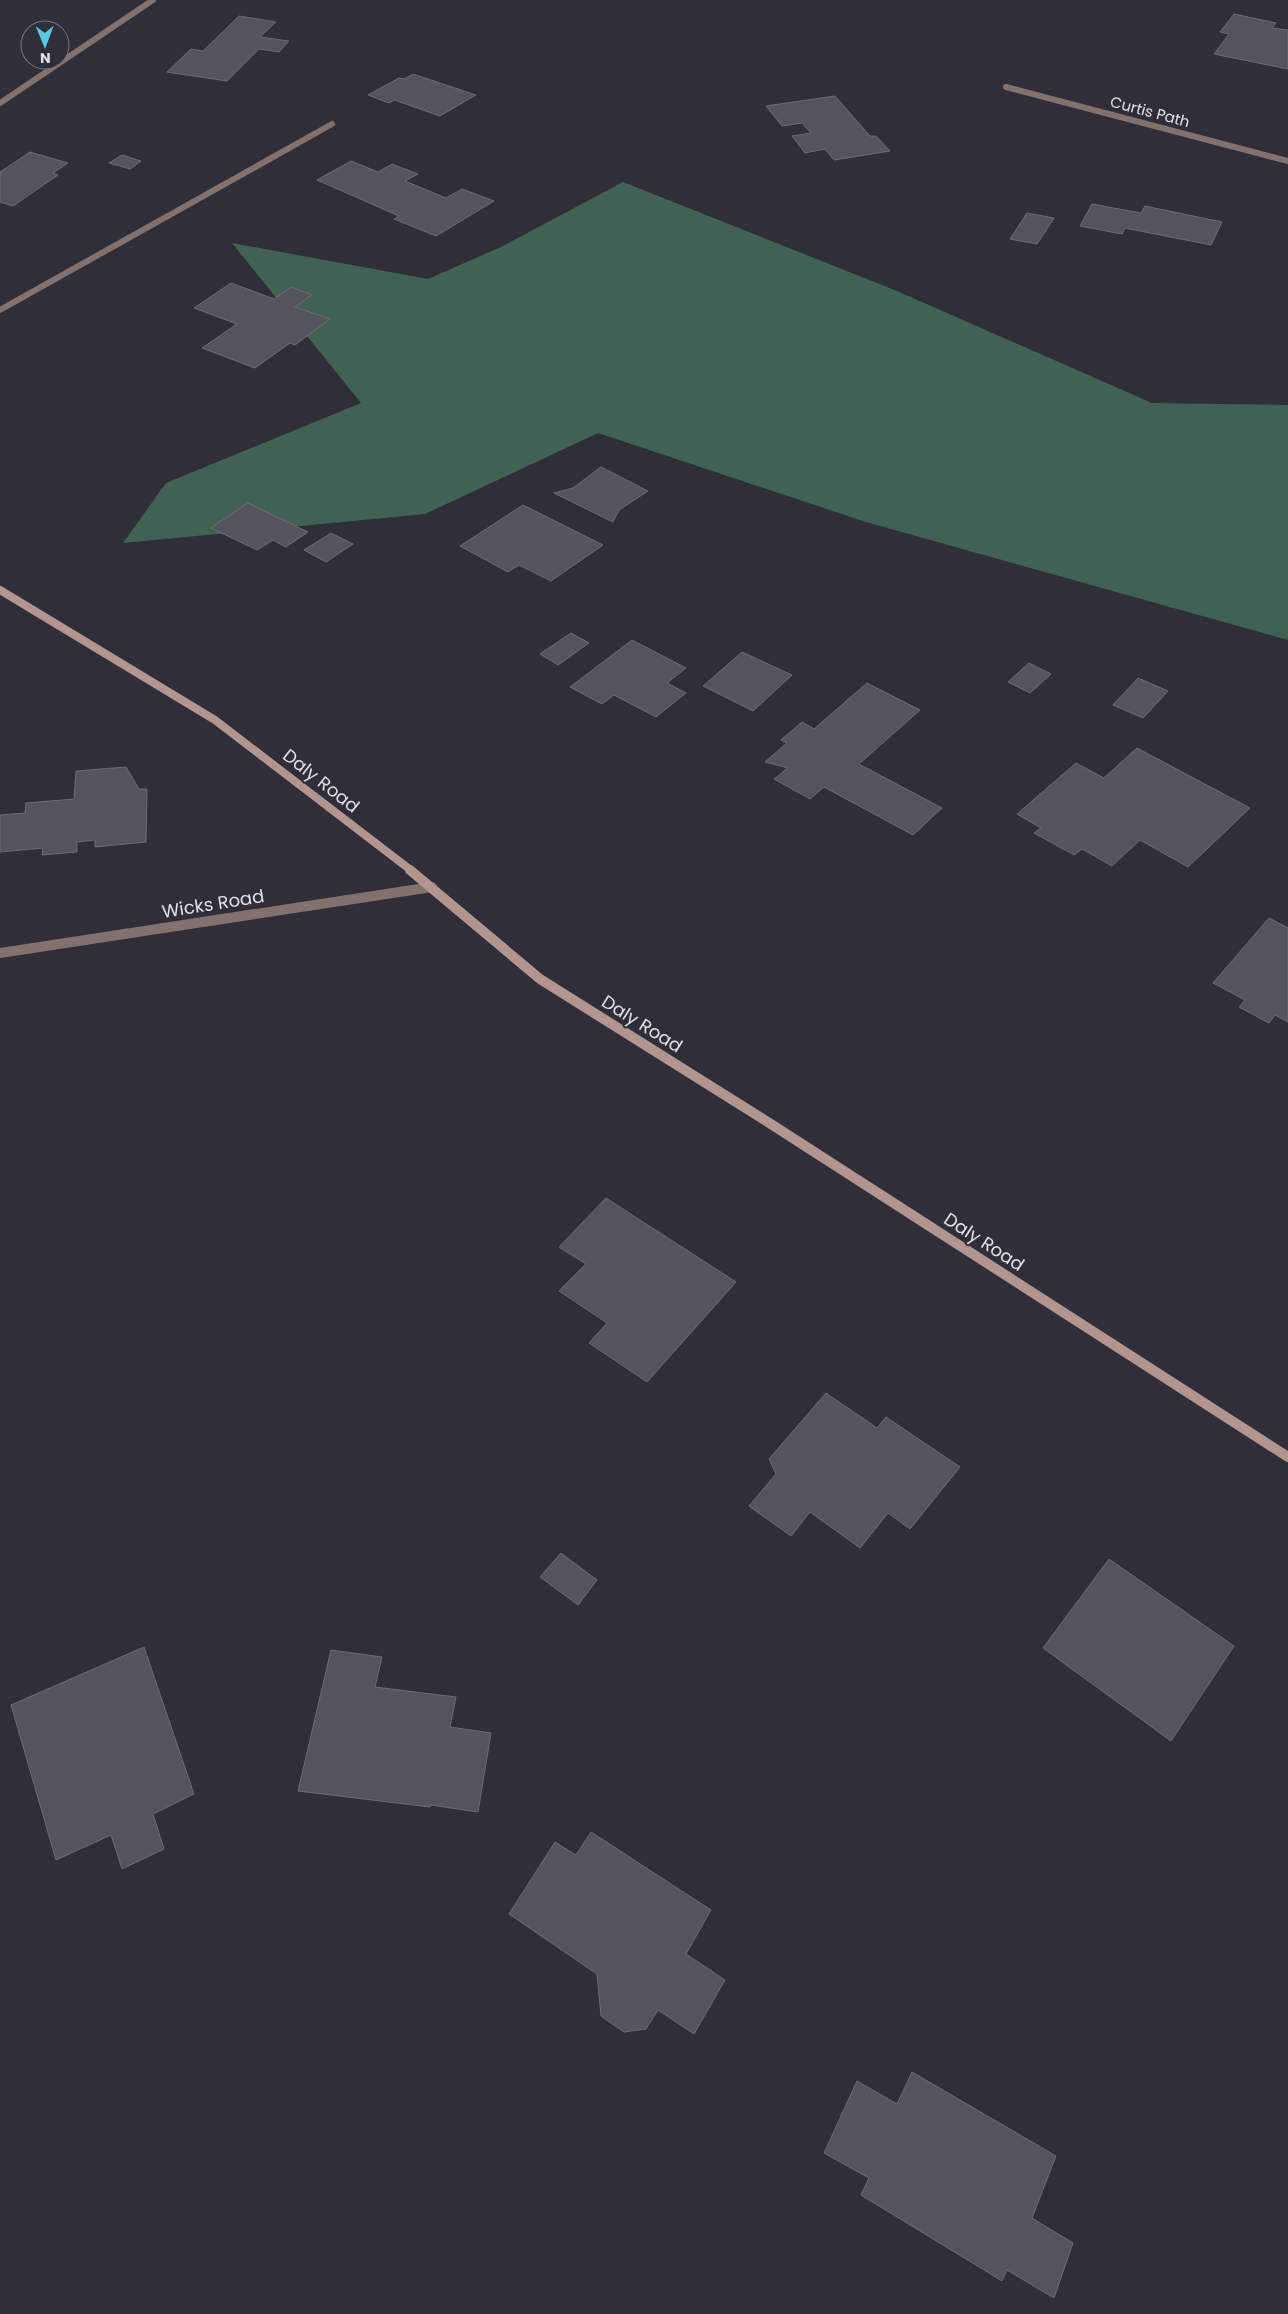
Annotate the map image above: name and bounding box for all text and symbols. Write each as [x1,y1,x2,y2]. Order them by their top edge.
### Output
north arrow [20,20,70,70]
text: N [40,48,51,68]
street label: Curtis Path [1108,91,1192,132]
street label: Daly Road [278,743,365,818]
street label: Wicks Road [160,883,266,924]
street label: Daly Road [597,989,688,1058]
street label: Daly Road [939,1206,1029,1277]

